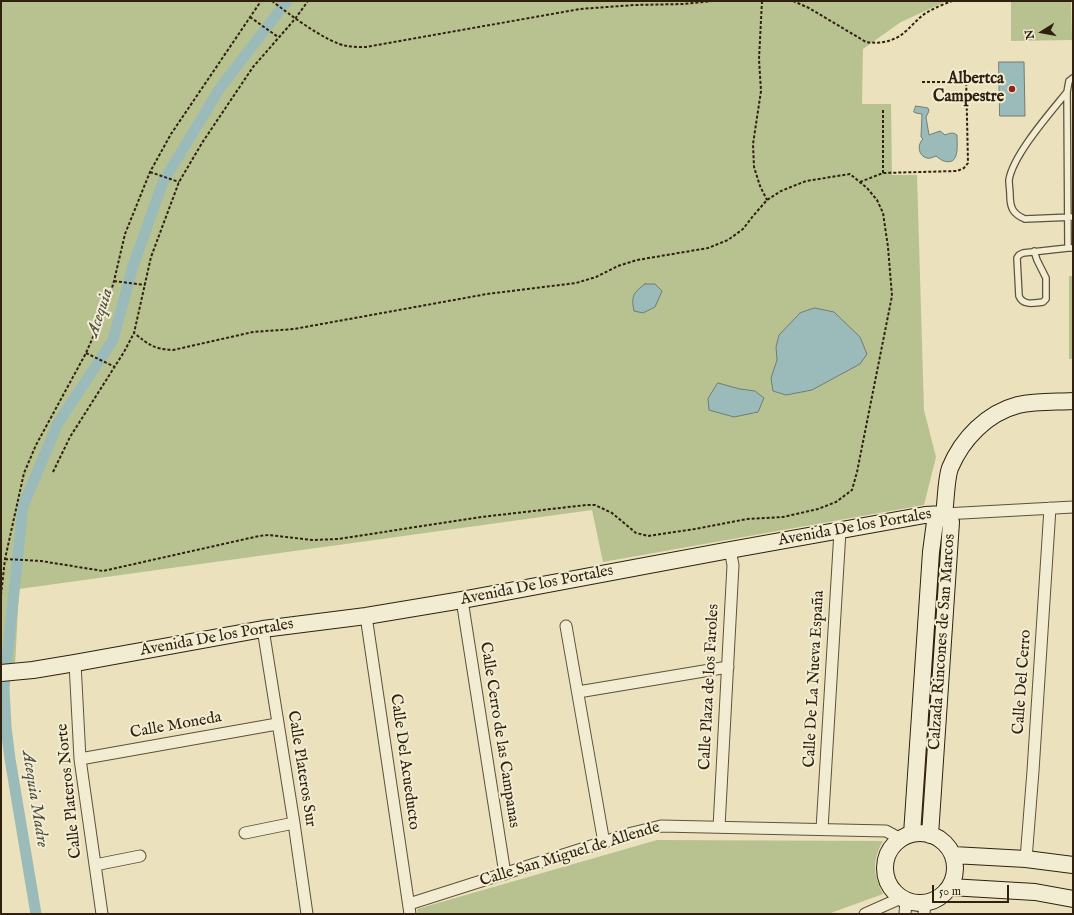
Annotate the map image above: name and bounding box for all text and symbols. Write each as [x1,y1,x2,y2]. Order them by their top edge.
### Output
north arrow [1022,12,1062,52]
text: N [1022,28,1038,40]
place label: Albertca Campestre [933,70,1004,108]
marker: Albertca Campestre [1007,84,1017,94]
water label: Acequia [84,286,118,340]
street label: Avenida De los Portales [777,505,933,551]
street label: Calzada Rincones de San Marcos [926,533,960,751]
street label: Avenida De los Portales [459,562,615,610]
street label: Calle De La Nueva España [801,590,829,768]
street label: Calle Plaza de los Faroles [696,604,724,770]
street label: Avenida De los Portales [139,615,295,661]
street label: Calle Del Cerro [1010,629,1036,735]
street label: Calle Cerro de las Campanas [475,641,523,829]
street label: Calle Del Acueducto [385,693,423,831]
street label: Calle Moneda [129,709,223,743]
street label: Calle Plateros Sur [282,710,320,828]
street label: Calle Plateros Norte [53,723,87,859]
water label: Acequia Madre [16,749,52,849]
street label: Calle San Miguel de Allende [478,818,662,892]
scale bar [934,877,1011,903]
text: 50 m [939,884,961,899]

